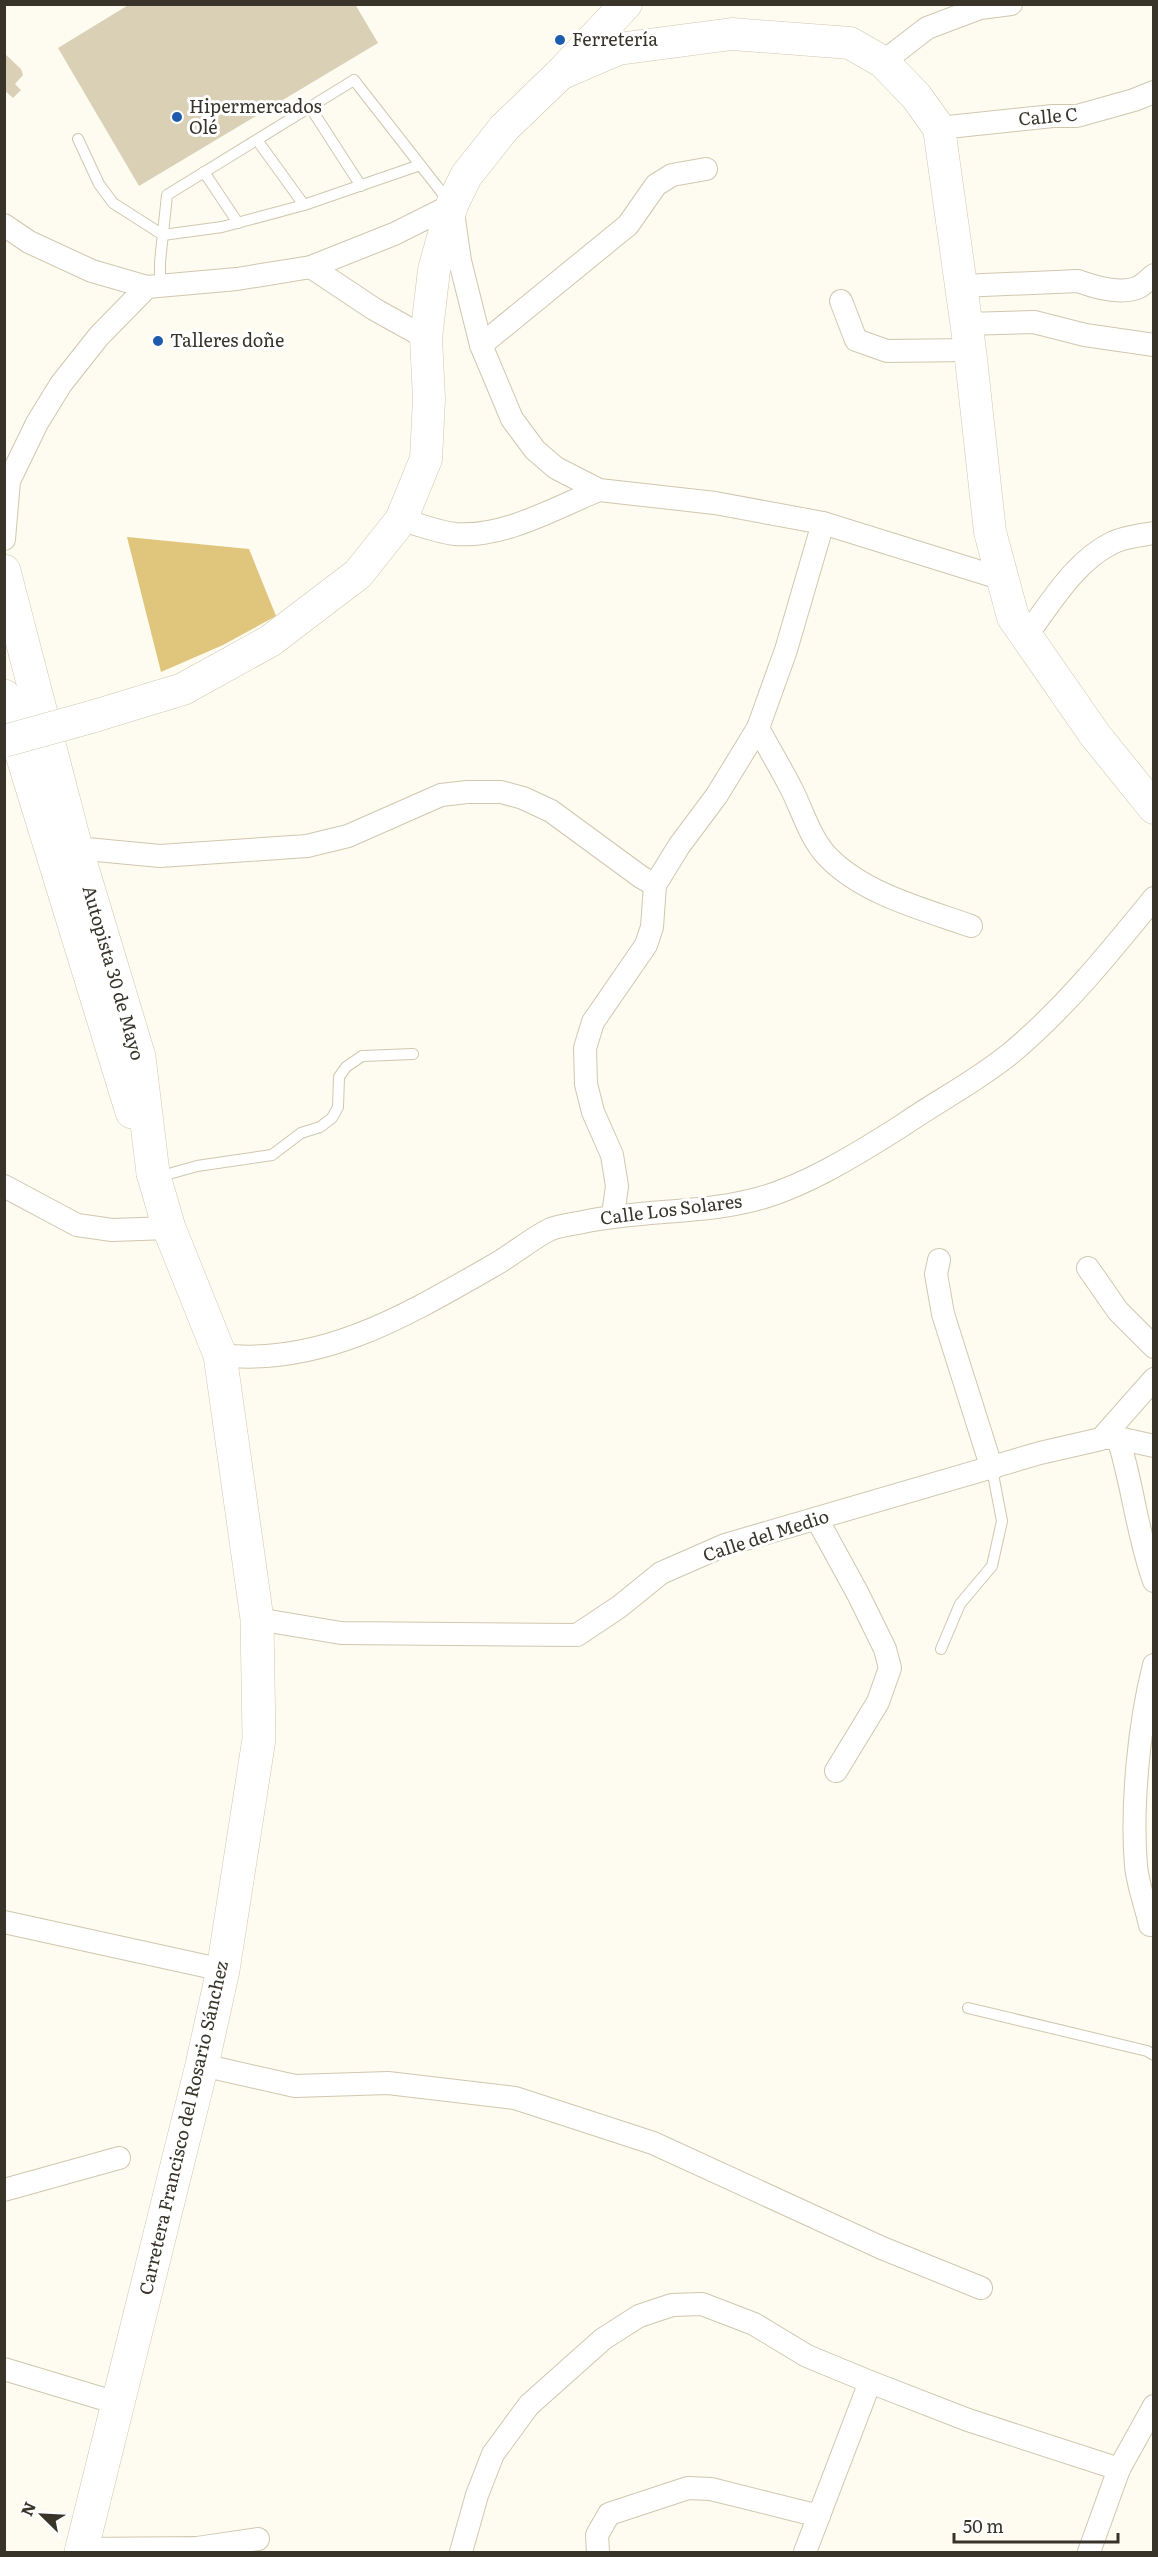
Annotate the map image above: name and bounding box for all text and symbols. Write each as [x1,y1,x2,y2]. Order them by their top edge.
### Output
place label: Ferretería [572,25,658,52]
marker: Ferretería [553,33,567,47]
place label: Hipermercados Olé [189,92,322,140]
street label: Calle C [1017,99,1079,132]
marker: Hipermercados Olé [170,110,184,124]
place label: Talleres doñe [170,326,284,353]
marker: Talleres doñe [151,334,165,348]
street label: Autopista 30 de Mayo [77,882,152,1063]
street label: Calle Los Solares [598,1186,743,1231]
street label: Calle del Medio [699,1501,832,1568]
street label: Carretera Francisco del Rosario Sánchez [131,1958,234,2297]
north arrow [12,2485,72,2545]
text: N [14,2497,41,2520]
scale bar [954,2506,1118,2544]
text: 50 m [963,2512,1004,2539]

